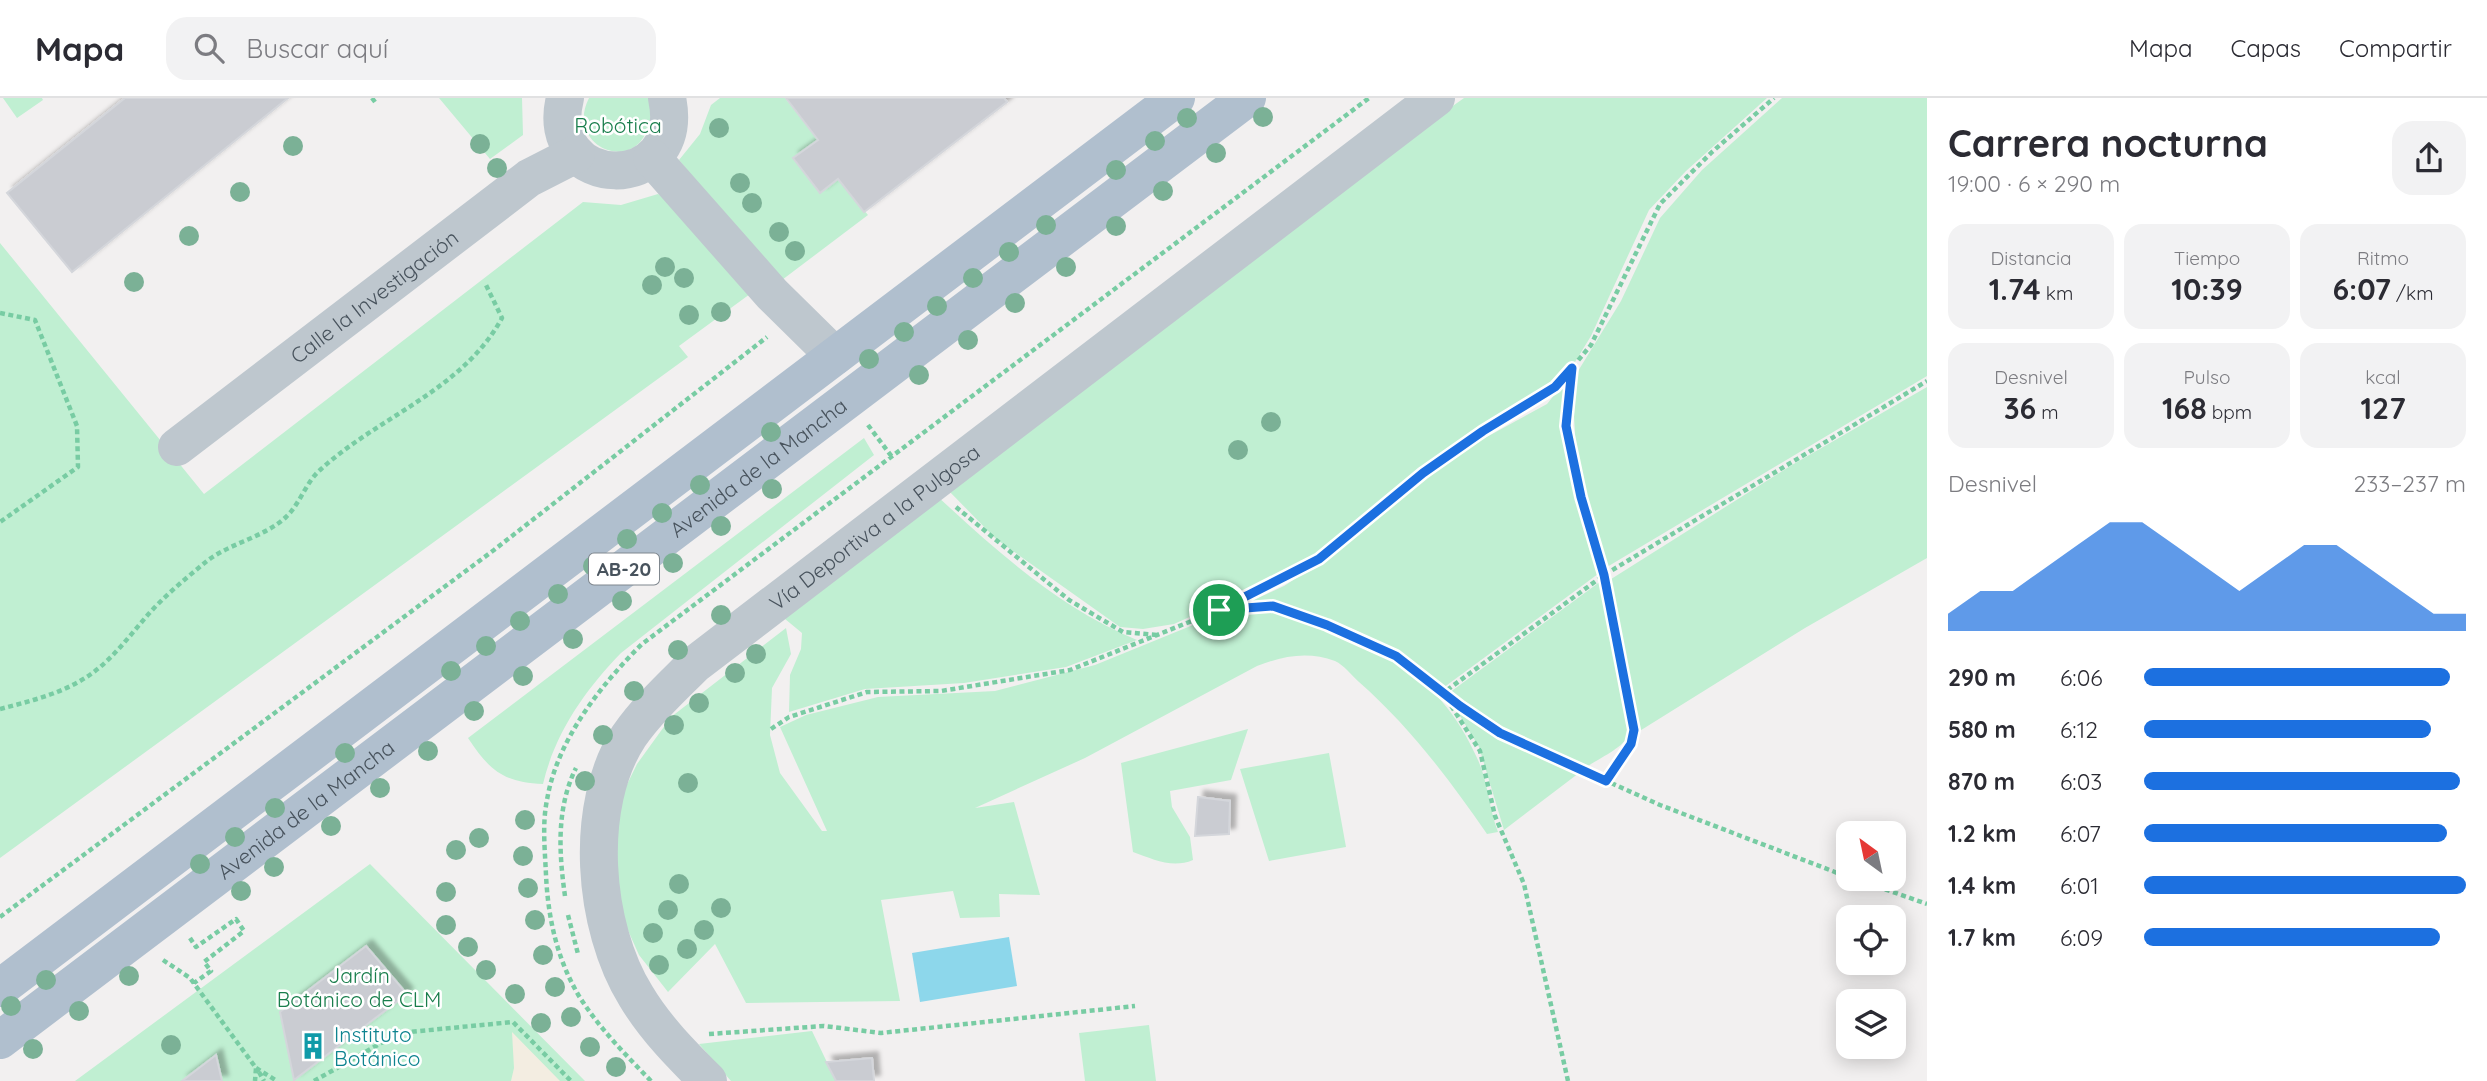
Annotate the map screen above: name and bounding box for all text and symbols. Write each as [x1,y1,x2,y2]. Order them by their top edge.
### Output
search box [166,17,656,80]
text: Mapa [35,28,124,69]
icon: search [190,29,228,67]
text: Buscar aquí [246,32,388,65]
text: Mapa [2129,33,2193,63]
text: Capas [2231,33,2301,63]
text: Compartir [2339,33,2452,63]
park label: Robótica [574,112,662,138]
text: Carrera nocturna [1948,119,2268,167]
button: share [2392,121,2466,195]
text: 19:00 · 6 × 290 m [1948,169,2120,198]
street label: Calle la Investigación [285,224,463,369]
text: Distancia [1991,246,2072,270]
text: Tiempo [2174,246,2240,270]
text: Ritmo [2357,246,2409,270]
text: 1.74 [1989,270,2041,308]
text: 10:39 [2171,270,2243,308]
text: 6:07 [2332,270,2391,308]
text: km [2041,281,2073,305]
text: /km [2391,281,2434,305]
text: Desnivel [1994,365,2068,389]
text: Pulso [2184,365,2230,389]
text: kcal [2365,365,2401,389]
text: 36 [2003,389,2036,427]
text: 168 [2162,389,2207,427]
text: 127 [2360,389,2406,427]
street label: Avenida de la Mancha [664,392,852,543]
text: m [2036,400,2059,424]
text: bpm [2207,400,2252,424]
street label: Vía Deportiva a la Pulgosa [764,439,985,616]
text: Desnivel [1948,469,2037,498]
text: 233–237 m [2354,469,2466,498]
road number: AB-20 [589,554,659,584]
pin [1189,580,1249,640]
icon: arrive [1200,591,1238,629]
text: 290 m [1948,663,2016,692]
text: 6:06 [2060,663,2103,692]
text: 580 m [1948,715,2016,744]
text: 6:12 [2060,715,2098,744]
street label: Avenida de la Mancha [212,734,399,884]
text: 870 m [1948,767,2015,796]
text: 6:03 [2060,767,2102,796]
text: 1.2 km [1948,819,2017,848]
text: 6:07 [2060,819,2101,848]
north arrow [1836,821,1906,891]
map controls [1836,821,1906,1059]
text: 1.4 km [1948,871,2016,900]
text: 6:01 [2060,871,2099,900]
button: locate [1836,905,1906,975]
text: 1.7 km [1948,923,2016,952]
text: 6:09 [2060,923,2103,952]
park label: Jardín Botánico de CLM [277,962,441,1012]
button: layers [1836,989,1906,1059]
place label: Instituto Botánico [334,1021,420,1071]
building icon: Instituto Botánico [298,1031,328,1061]

